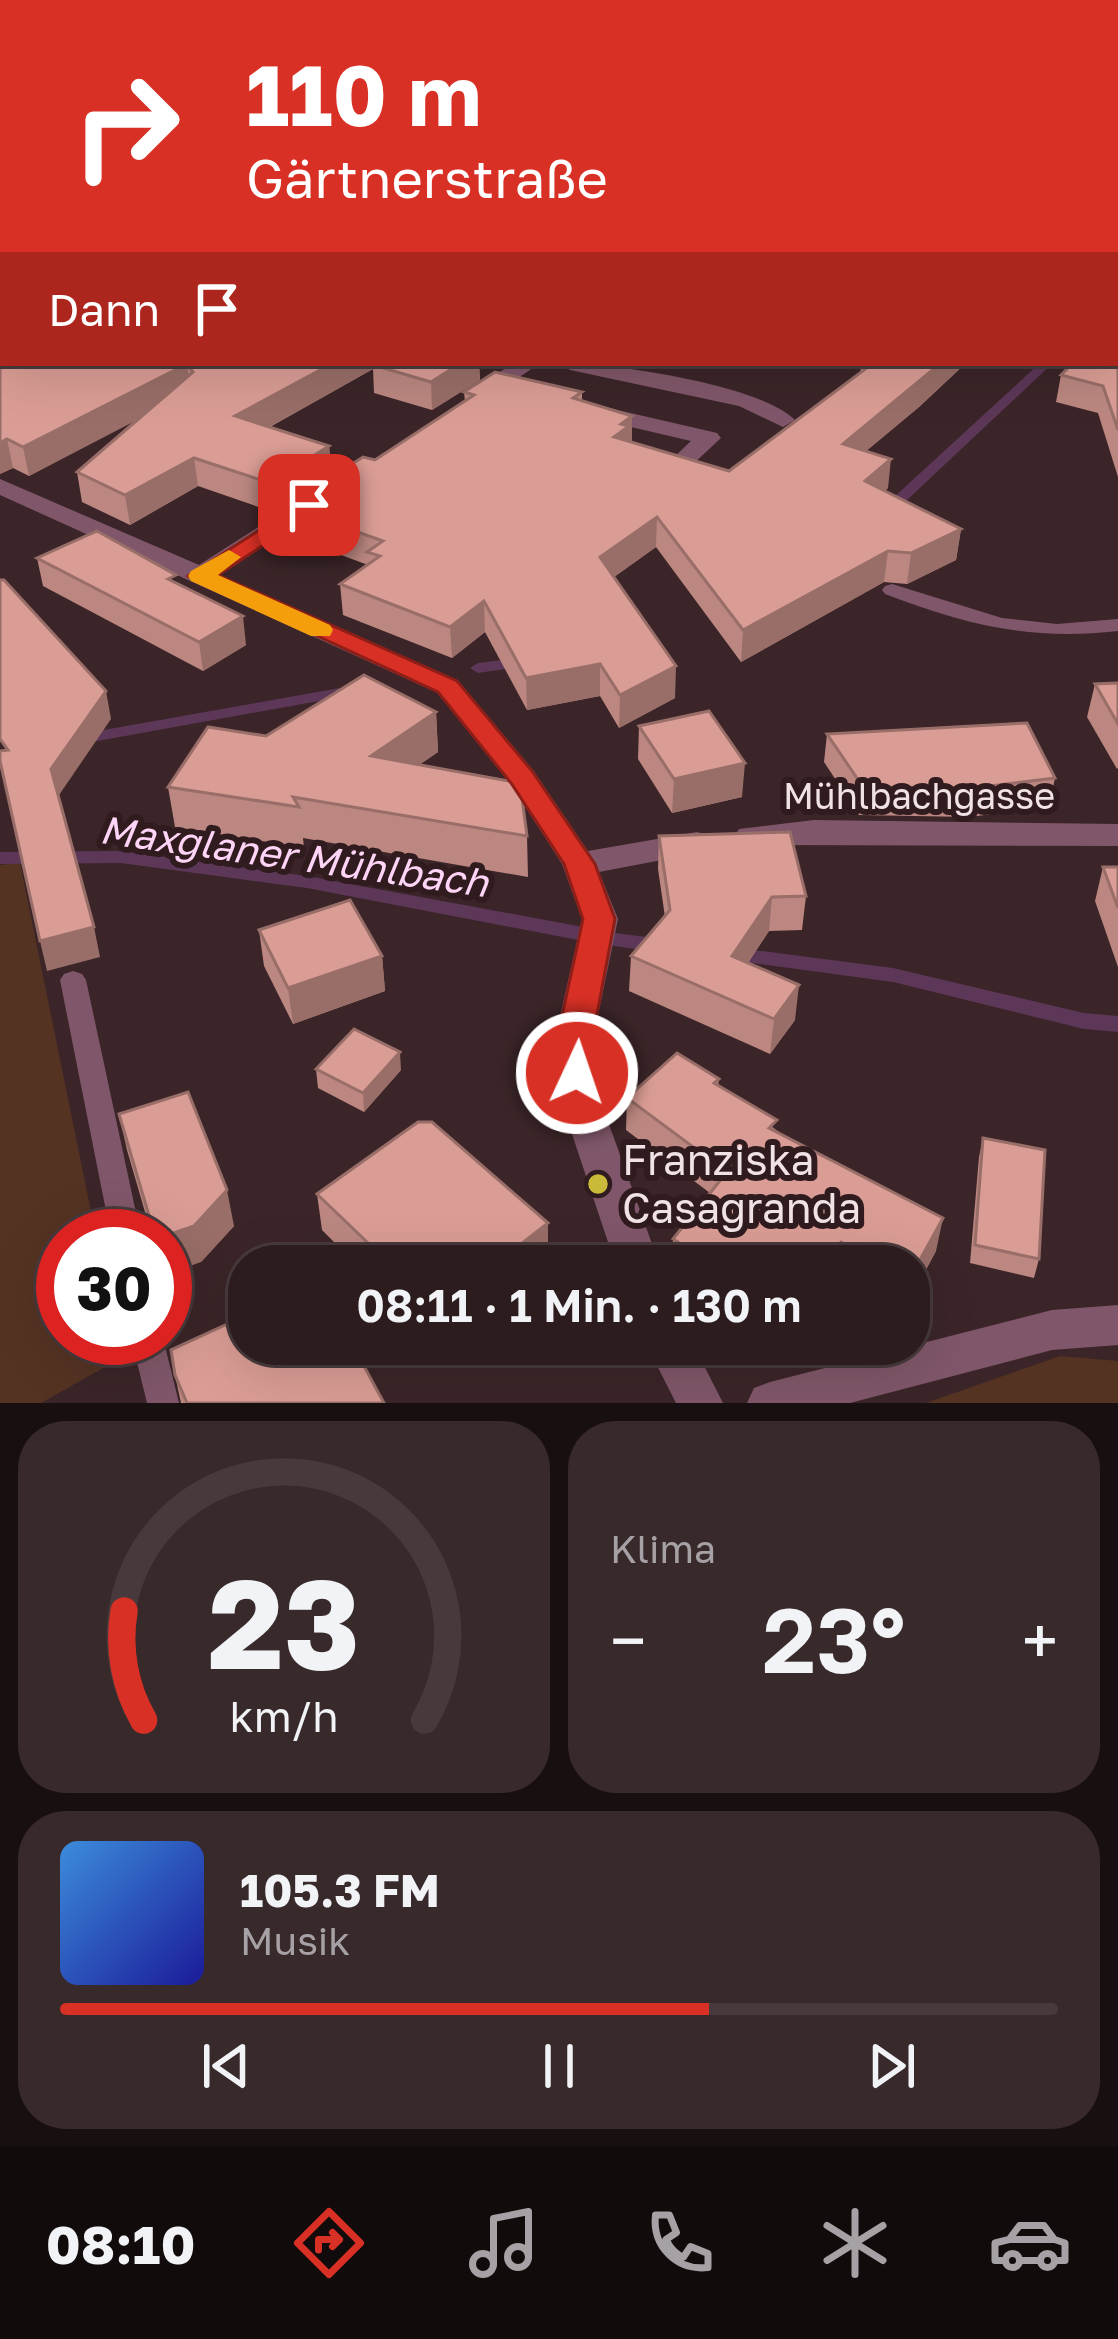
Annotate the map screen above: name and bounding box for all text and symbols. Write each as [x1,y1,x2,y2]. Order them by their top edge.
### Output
text: 110 m [246,44,482,144]
icon: right [48,48,204,204]
text: Gärtnerstraße [246,145,608,210]
icon: arrive [184,276,250,342]
text: Dann [48,282,160,336]
pin [258,454,360,556]
icon: arrive [276,472,342,538]
street label: Mühlbachgasse [783,774,1055,817]
water label: Maxglaner Mühlbach [97,805,493,906]
position arrow [514,1010,640,1136]
place label: Franziska Casagranda [622,1134,861,1232]
marker: Franziska Casagranda [585,1171,611,1197]
speed limit sign: 30 [36,1209,192,1365]
text: 08:11 · 1 Min. · 130 m [356,1278,802,1332]
text: Klima [610,1525,716,1572]
text: 23 [208,1547,360,1696]
text: 23° [762,1585,906,1693]
text: − [610,1600,646,1680]
text: + [1022,1600,1058,1680]
text: km/h [229,1690,339,1741]
text: 105.3 FM [240,1863,440,1917]
text: Musik [240,1917,350,1964]
icon: previous [193,2033,259,2099]
icon: pause [526,2033,592,2099]
icon: next [859,2033,925,2099]
icon: directions [287,2201,371,2285]
icon: music [462,2201,546,2285]
icon: phone [638,2201,722,2285]
icon: climate [813,2201,897,2285]
icon: car [988,2201,1072,2285]
text: 08:10 [46,2211,196,2276]

